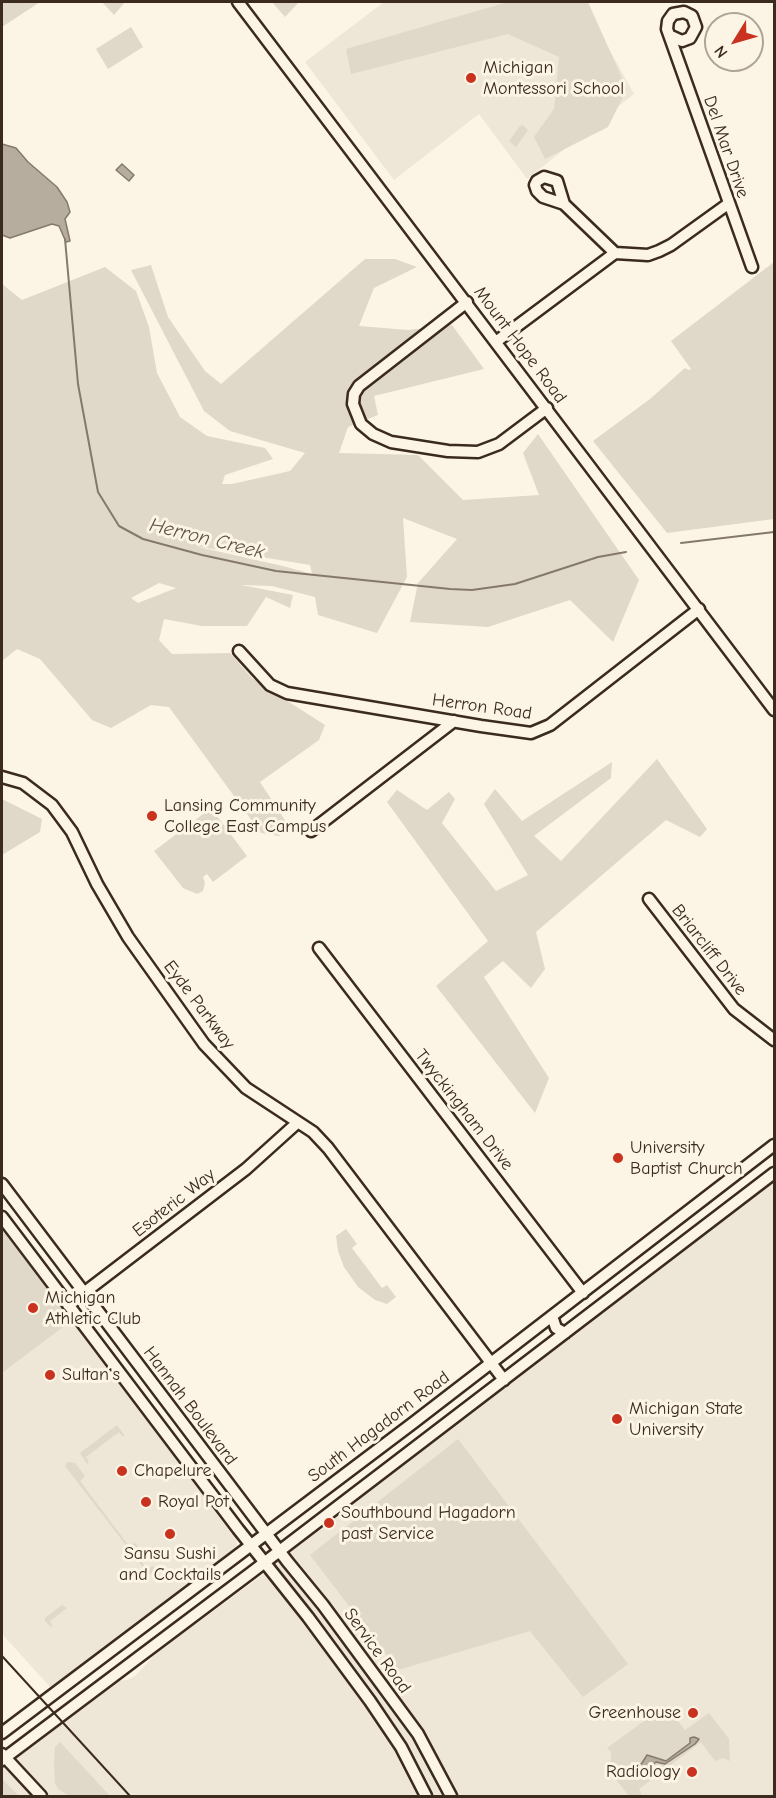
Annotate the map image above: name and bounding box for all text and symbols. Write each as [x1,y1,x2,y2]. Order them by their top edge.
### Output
north arrow [704,12,764,72]
text: N [711,42,732,61]
place label: Michigan Montessori School [483,57,624,100]
marker: Michigan Montessori School [464,71,478,85]
street label: Del Mar Drive [698,93,754,201]
street label: Mount Hope Road [469,282,571,408]
water label: Herron Creek [147,513,267,565]
street label: Herron Road [431,689,533,725]
place label: Lansing Community College East Campus [164,795,326,838]
marker: Lansing Community College East Campus [145,809,159,823]
street label: Briarcliff Drive [667,900,751,1000]
street label: Eyde Parkway [159,956,239,1054]
street label: Twyckingham Drive [410,1045,518,1175]
place label: University Baptist Church [630,1137,743,1180]
marker: University Baptist Church [611,1151,625,1165]
street label: Esoteric Way [128,1164,220,1242]
place label: Michigan Athletic Club [45,1287,141,1330]
marker: Michigan Athletic Club [26,1301,40,1315]
street label: Hannah Boulevard [138,1343,242,1469]
place label: Sultan's [62,1364,120,1386]
street label: South Hagadorn Road [304,1367,454,1487]
marker: Sultan's [43,1368,57,1382]
place label: Michigan State University [629,1398,743,1440]
marker: Michigan State University [610,1412,624,1426]
place label: Chapelure [134,1460,212,1482]
marker: Chapelure [115,1464,129,1478]
place label: Royal Pot [158,1491,229,1513]
marker: Royal Pot [139,1495,153,1509]
place label: Southbound Hagadorn past Service [341,1502,516,1544]
marker: Southbound Hagadorn past Service [322,1516,336,1530]
marker: Sansu Sushi and Cocktails [163,1527,177,1541]
place label: Sansu Sushi and Cocktails [119,1543,221,1586]
street label: Service Road [339,1604,415,1698]
place label: Greenhouse [588,1702,681,1724]
marker: Greenhouse [686,1706,700,1720]
place label: Radiology [606,1761,680,1783]
marker: Radiology [685,1765,699,1779]

